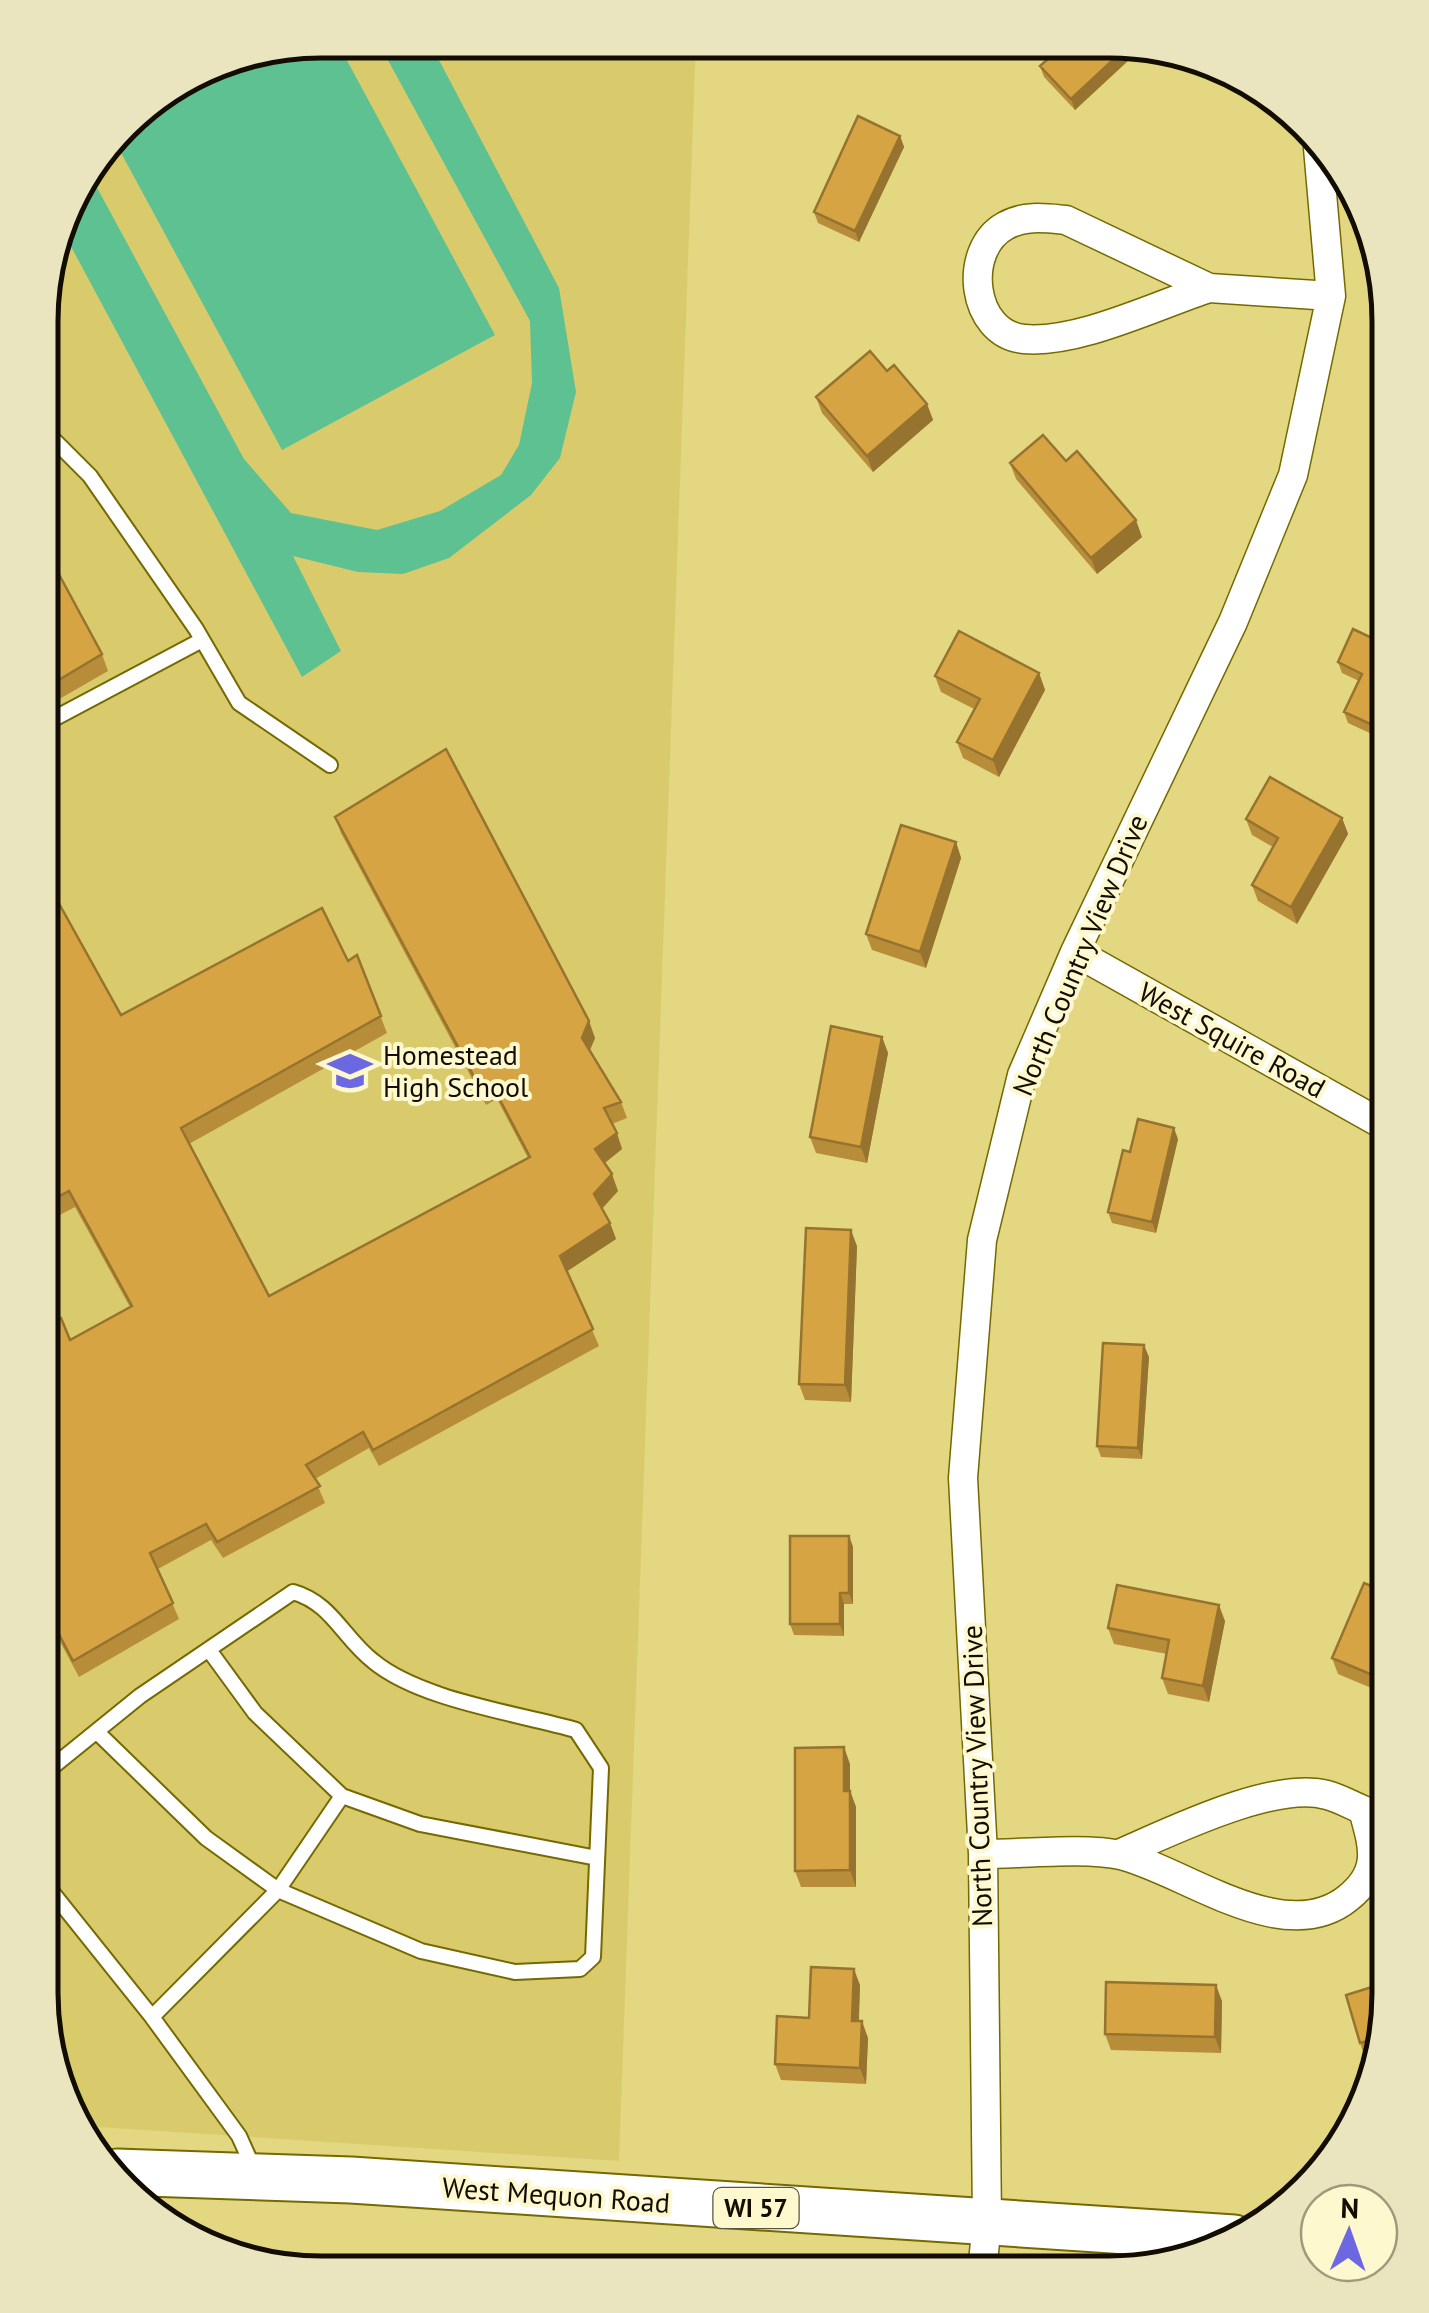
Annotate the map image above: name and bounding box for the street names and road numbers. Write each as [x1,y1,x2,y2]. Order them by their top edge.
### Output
street label: North Country View Drive [1003,809,1156,1101]
street label: West Squire Road [1132,973,1332,1106]
street label: North Country View Drive [953,1624,1000,1928]
street label: West Mequon Road [441,2168,671,2221]
road number: WI 57 [714,2188,798,2228]

